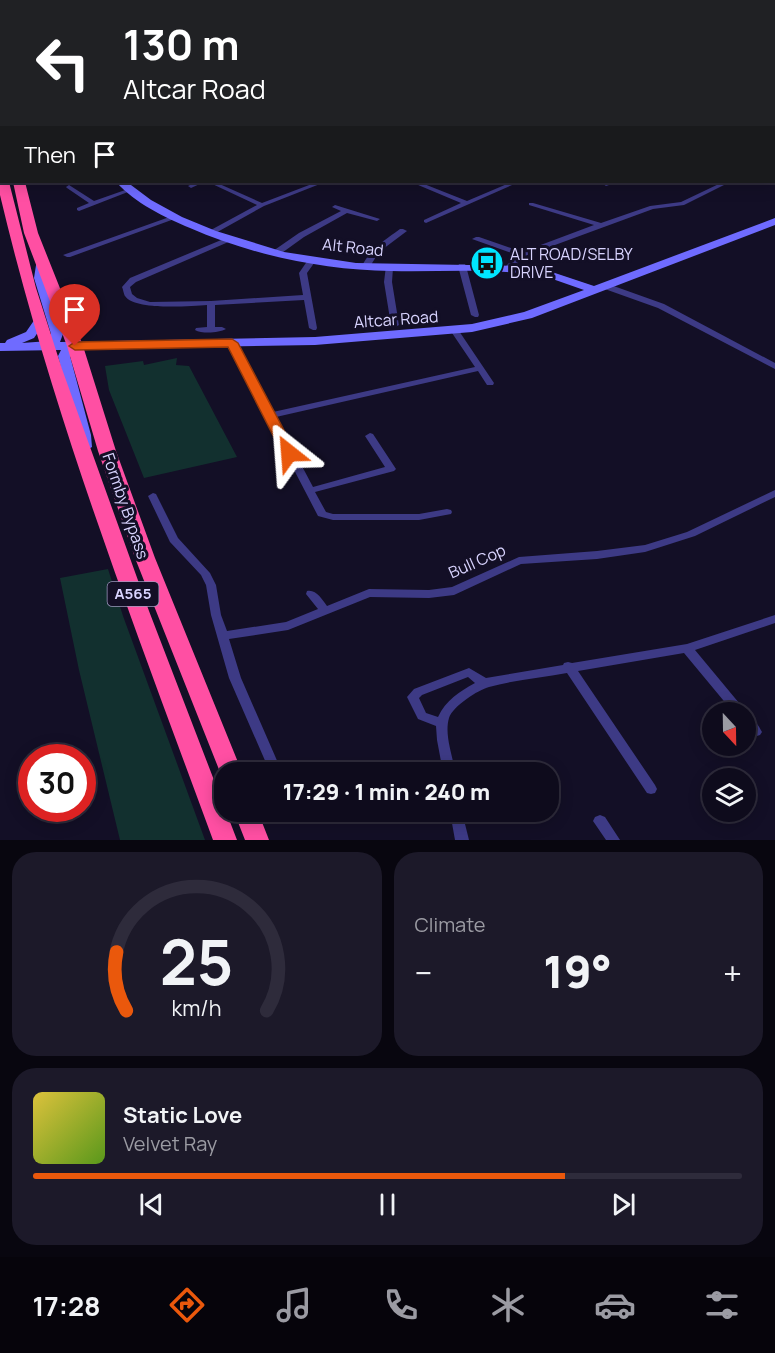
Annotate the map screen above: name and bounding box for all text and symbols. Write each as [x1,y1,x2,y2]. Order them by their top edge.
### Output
text: 130 m [123,15,240,73]
icon: left [24,24,102,102]
text: Altcar Road [123,70,266,107]
icon: arrive [88,138,121,171]
text: Then [24,140,76,170]
street label: Alt Road [321,233,385,261]
place label: ALT ROAD/SELBY DRIVE [510,243,633,283]
bus stop icon: ALT ROAD/SELBY DRIVE [469,245,505,281]
pin [49,284,100,346]
icon: arrive [58,293,91,326]
street label: Altcar Road [353,305,439,333]
position arrow [257,421,321,485]
street label: Formby Bypass [98,450,154,562]
street label: Bull Cop [445,539,509,583]
road number: A565 [108,582,158,606]
north arrow [702,702,756,756]
map controls [702,702,756,822]
speed limit sign: 30 [18,744,96,822]
button: layers [702,768,756,822]
text: 17:29 · 1 min · 240 m [283,777,490,807]
text: Climate [415,911,486,938]
text: 25 [160,918,234,1004]
text: 19° [543,940,612,1002]
text: − [415,950,432,995]
text: + [723,950,742,995]
text: km/h [172,993,222,1022]
text: Static Love [123,1100,242,1130]
text: Velvet Ray [123,1130,217,1157]
icon: previous [135,1188,168,1221]
icon: pause [371,1188,404,1221]
icon: next [607,1188,640,1221]
icon: directions [166,1284,208,1326]
icon: music [273,1284,315,1326]
icon: phone [380,1284,422,1326]
icon: climate [487,1284,529,1326]
icon: car [594,1284,636,1326]
icon: filters [701,1284,743,1326]
text: 17:28 [32,1287,101,1324]

